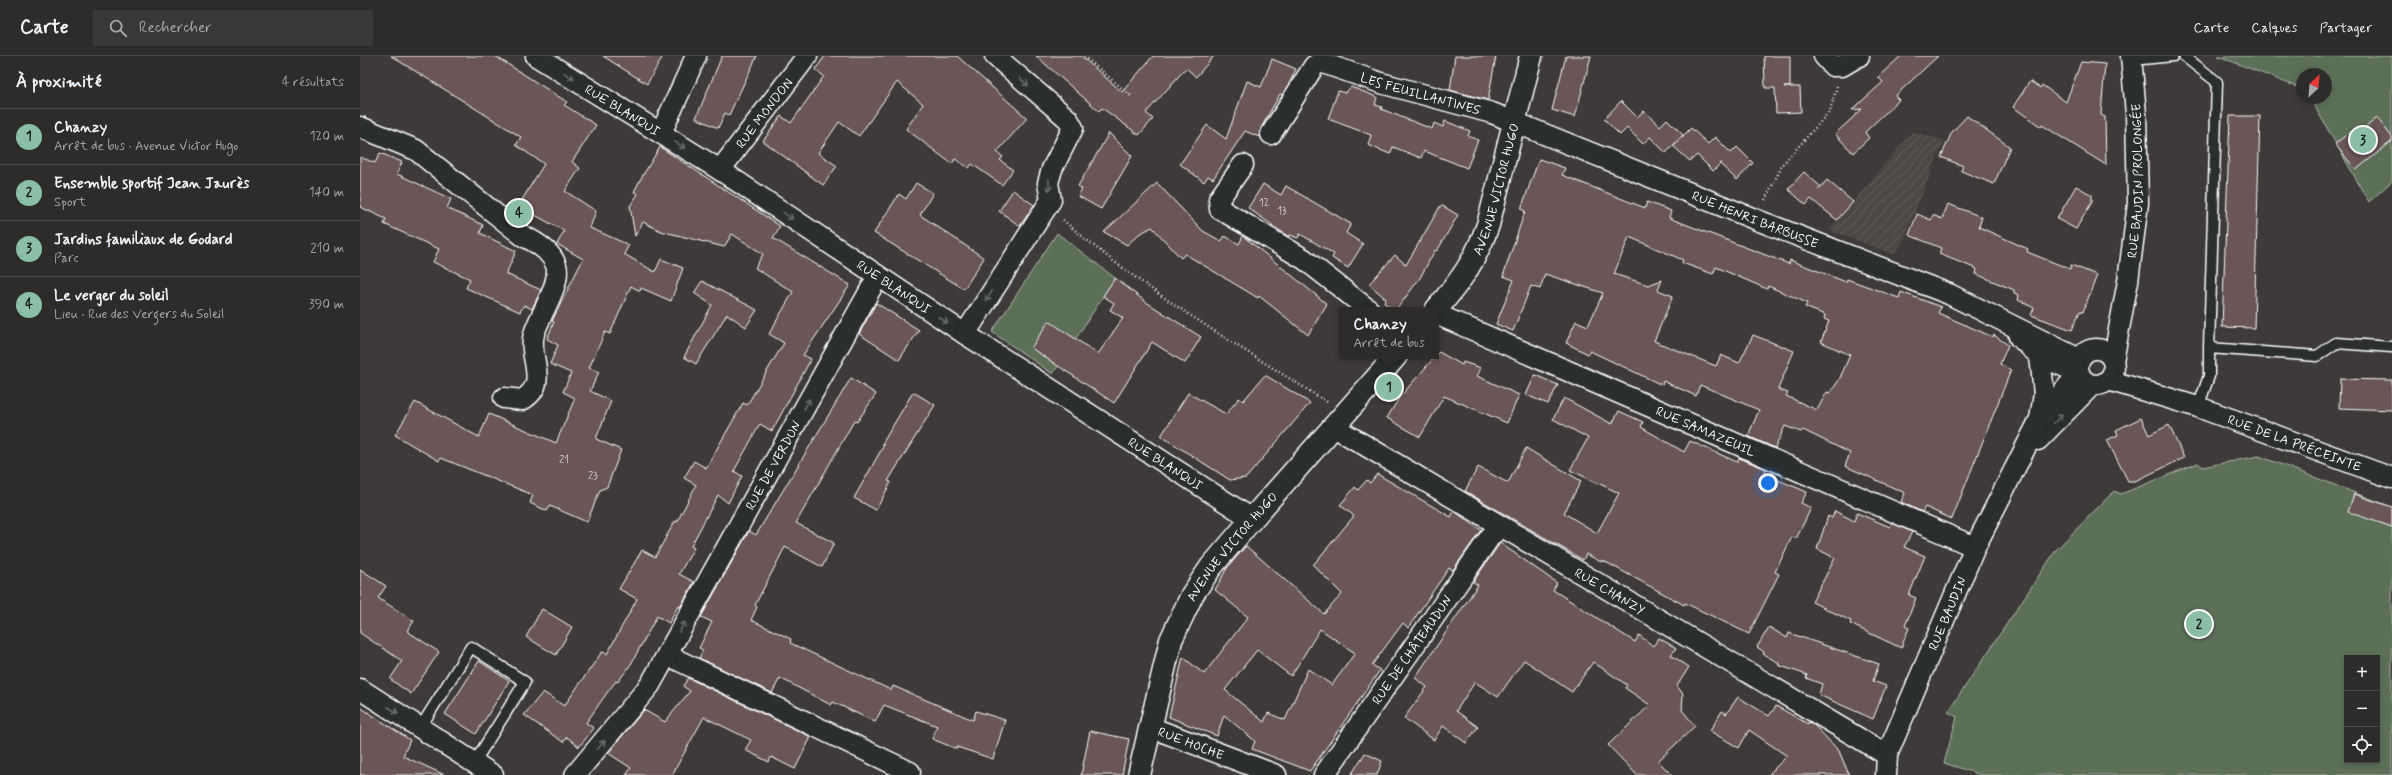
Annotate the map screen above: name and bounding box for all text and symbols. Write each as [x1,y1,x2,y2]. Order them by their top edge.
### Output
search box [93,10,373,46]
text: Carte [20,15,69,40]
icon: search [107,17,129,39]
text: Rechercher [139,18,212,38]
text: Carte [2193,19,2229,37]
text: Calques [2251,19,2297,37]
text: Partager [2319,19,2372,37]
north arrow [2296,68,2332,104]
street label: LES FEUILLANTINES [1358,70,1483,120]
text: À proximité [16,71,101,93]
one-way arrow [563,73,575,81]
text: 4 résultats [282,74,344,91]
street label: RUE MONDON [733,75,797,152]
one-way arrow [1019,77,1030,86]
street label: RUE BLANQUI [581,81,663,141]
street label: RUE BAUDIN PROLONGÉE [2124,102,2148,259]
text: Chanzy [54,118,107,138]
street label: AVENUE VICTOR HUGO [1469,122,1524,258]
pin: 3 [2350,125,2376,155]
text: 1 [26,128,32,145]
text: 120 m [310,128,344,145]
text: Arrêt de bus · Avenue Victor Hugo [54,138,238,155]
one-way arrow [674,141,686,149]
text: Ensemble sportif Jean Jaurès [54,174,249,194]
one-way arrow [1046,178,1053,191]
text: 2 [26,184,32,201]
text: 140 m [309,184,344,201]
street label: RUE HENRI BARBUSSE [1689,188,1821,253]
text: Sport [54,194,86,211]
house number: 12 [1259,196,1270,210]
pin: 4 [506,198,532,228]
house number: 13 [1277,204,1287,218]
one-way arrow [783,212,794,220]
text: Jardins familiaux de Godard [54,230,233,250]
text: 3 [26,240,32,257]
text: 210 m [310,240,344,257]
text: Parc [54,250,79,267]
street label: RUE BLANQUI [853,257,934,319]
text: Le verger du soleil [54,286,169,306]
one-way arrow [985,290,993,301]
text: 4 [25,296,33,313]
text: 390 m [309,296,344,313]
text: Lieu · Rue des Vergers du Soleil [54,306,224,323]
popup [1339,307,1439,359]
text: Chanzy [1354,315,1407,335]
one-way arrow [937,316,949,324]
text: Arrêt de bus [1354,335,1424,352]
pin: 1 [1376,372,1402,402]
one-way arrow [804,398,811,410]
street label: RUE SAMAZEUIL [1653,403,1758,461]
street label: RUE DE LA PRÉCEINTE [2225,412,2364,476]
one-way arrow [2053,414,2063,424]
street label: RUE DE VERDUN [742,418,806,513]
street label: RUE BLANQUI [1124,434,1206,495]
house number: 21 [559,453,569,467]
house number: 23 [588,469,598,483]
your location [1758,473,1778,493]
street label: AVENUE VICTOR HUGO [1183,489,1282,604]
street label: RUE CHANZY [1571,565,1648,620]
street label: RUE BAUDIN [1925,574,1972,653]
street label: RUE DE CHÂTEAUDUN [1369,592,1457,708]
pin: 2 [2186,609,2212,639]
one-way arrow [679,622,687,634]
map controls [2344,655,2380,763]
button: + [2344,655,2380,691]
button: − [2344,691,2380,727]
one-way arrow [387,706,398,714]
street label: RUE HOCHE [1155,724,1226,764]
button: locate [2344,727,2380,763]
one-way arrow [596,740,605,751]

